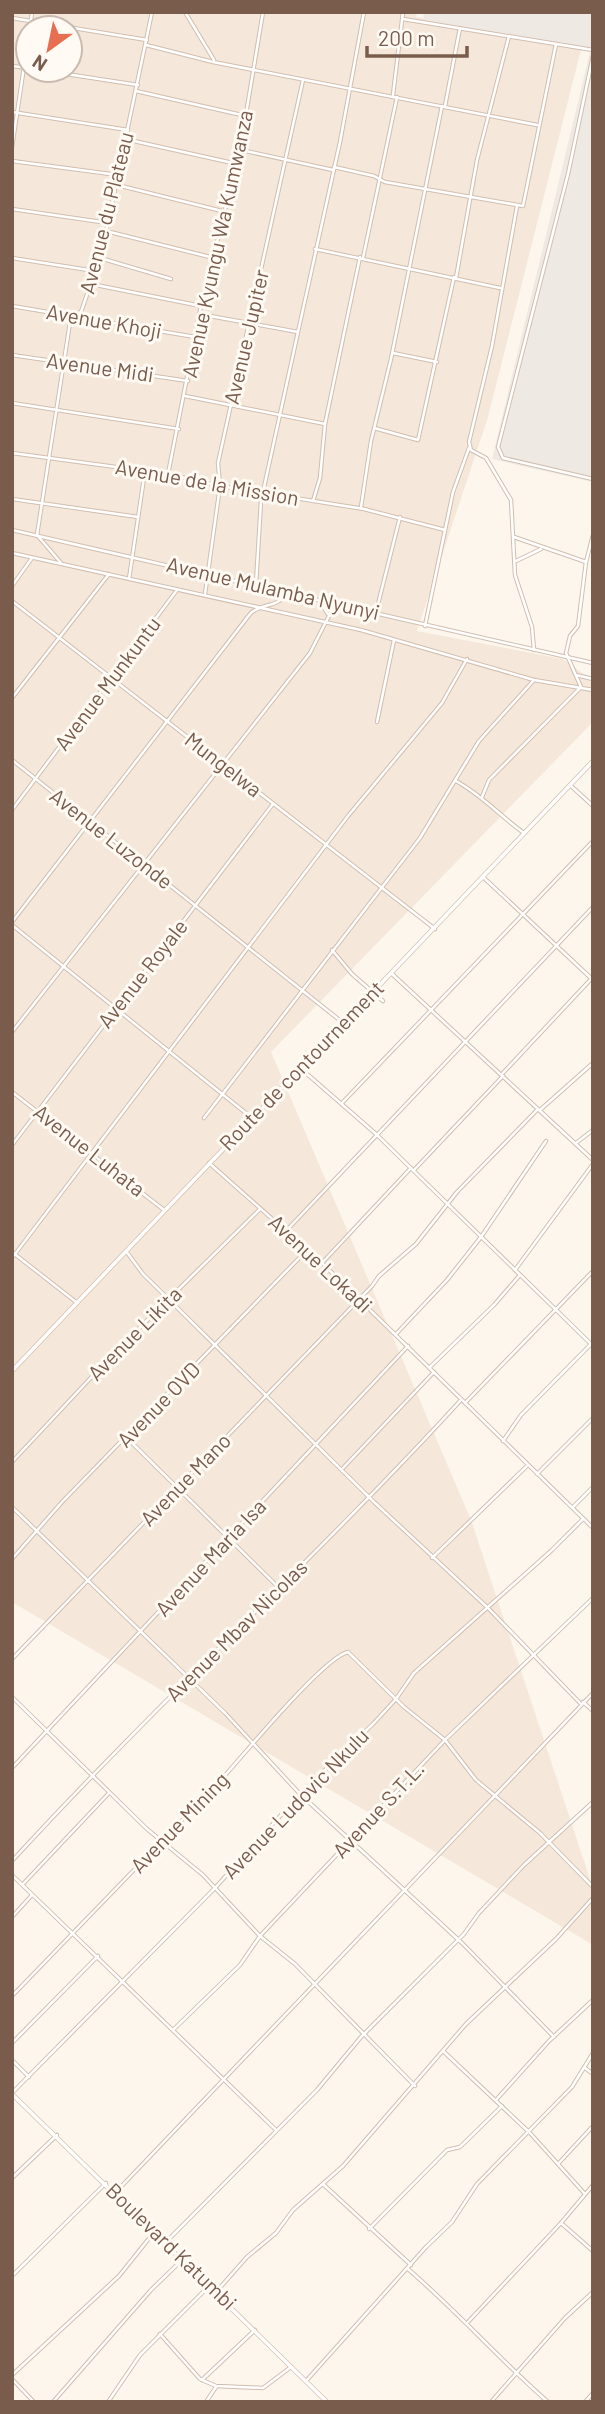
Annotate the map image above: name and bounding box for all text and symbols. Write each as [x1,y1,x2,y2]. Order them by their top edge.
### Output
north arrow [14,14,84,84]
scale bar [367,14,467,58]
text: 200 m [378,25,435,50]
text: N [28,51,51,77]
street label: Avenue Kyungu Wa Kumwanza [176,108,257,380]
street label: Avenue du Plateau [73,129,138,296]
street label: Avenue Jupiter [218,267,273,406]
street label: Avenue Khoji [45,298,164,343]
street label: Avenue Midi [45,347,155,386]
street label: Avenue de la Mission [114,453,301,510]
street label: Avenue Mulamba Nyunyi [164,551,382,624]
street label: Avenue Munkuntu [49,611,165,755]
street label: Mungelwa [181,726,267,802]
street label: Avenue Luzonde [46,782,178,893]
street label: Avenue Royale [92,914,192,1032]
street label: Route de contournement [213,975,388,1155]
street label: Avenue Luhata [29,1099,151,1201]
street label: Avenue Lokadi [264,1209,378,1317]
street label: Avenue Likita [82,1281,186,1385]
street label: Avenue OVD [111,1356,205,1452]
street label: Avenue Mano [134,1427,235,1531]
street label: Avenue Maria Isa [149,1493,270,1621]
street label: Avenue Mbav Nicolas [160,1554,312,1706]
street label: Avenue Ludovic Nkulu [217,1723,373,1883]
street label: Avenue S.T.L. [327,1755,429,1862]
street label: Avenue Mining [125,1766,233,1878]
street label: Boulevard Katumbi [102,2177,243,2315]

